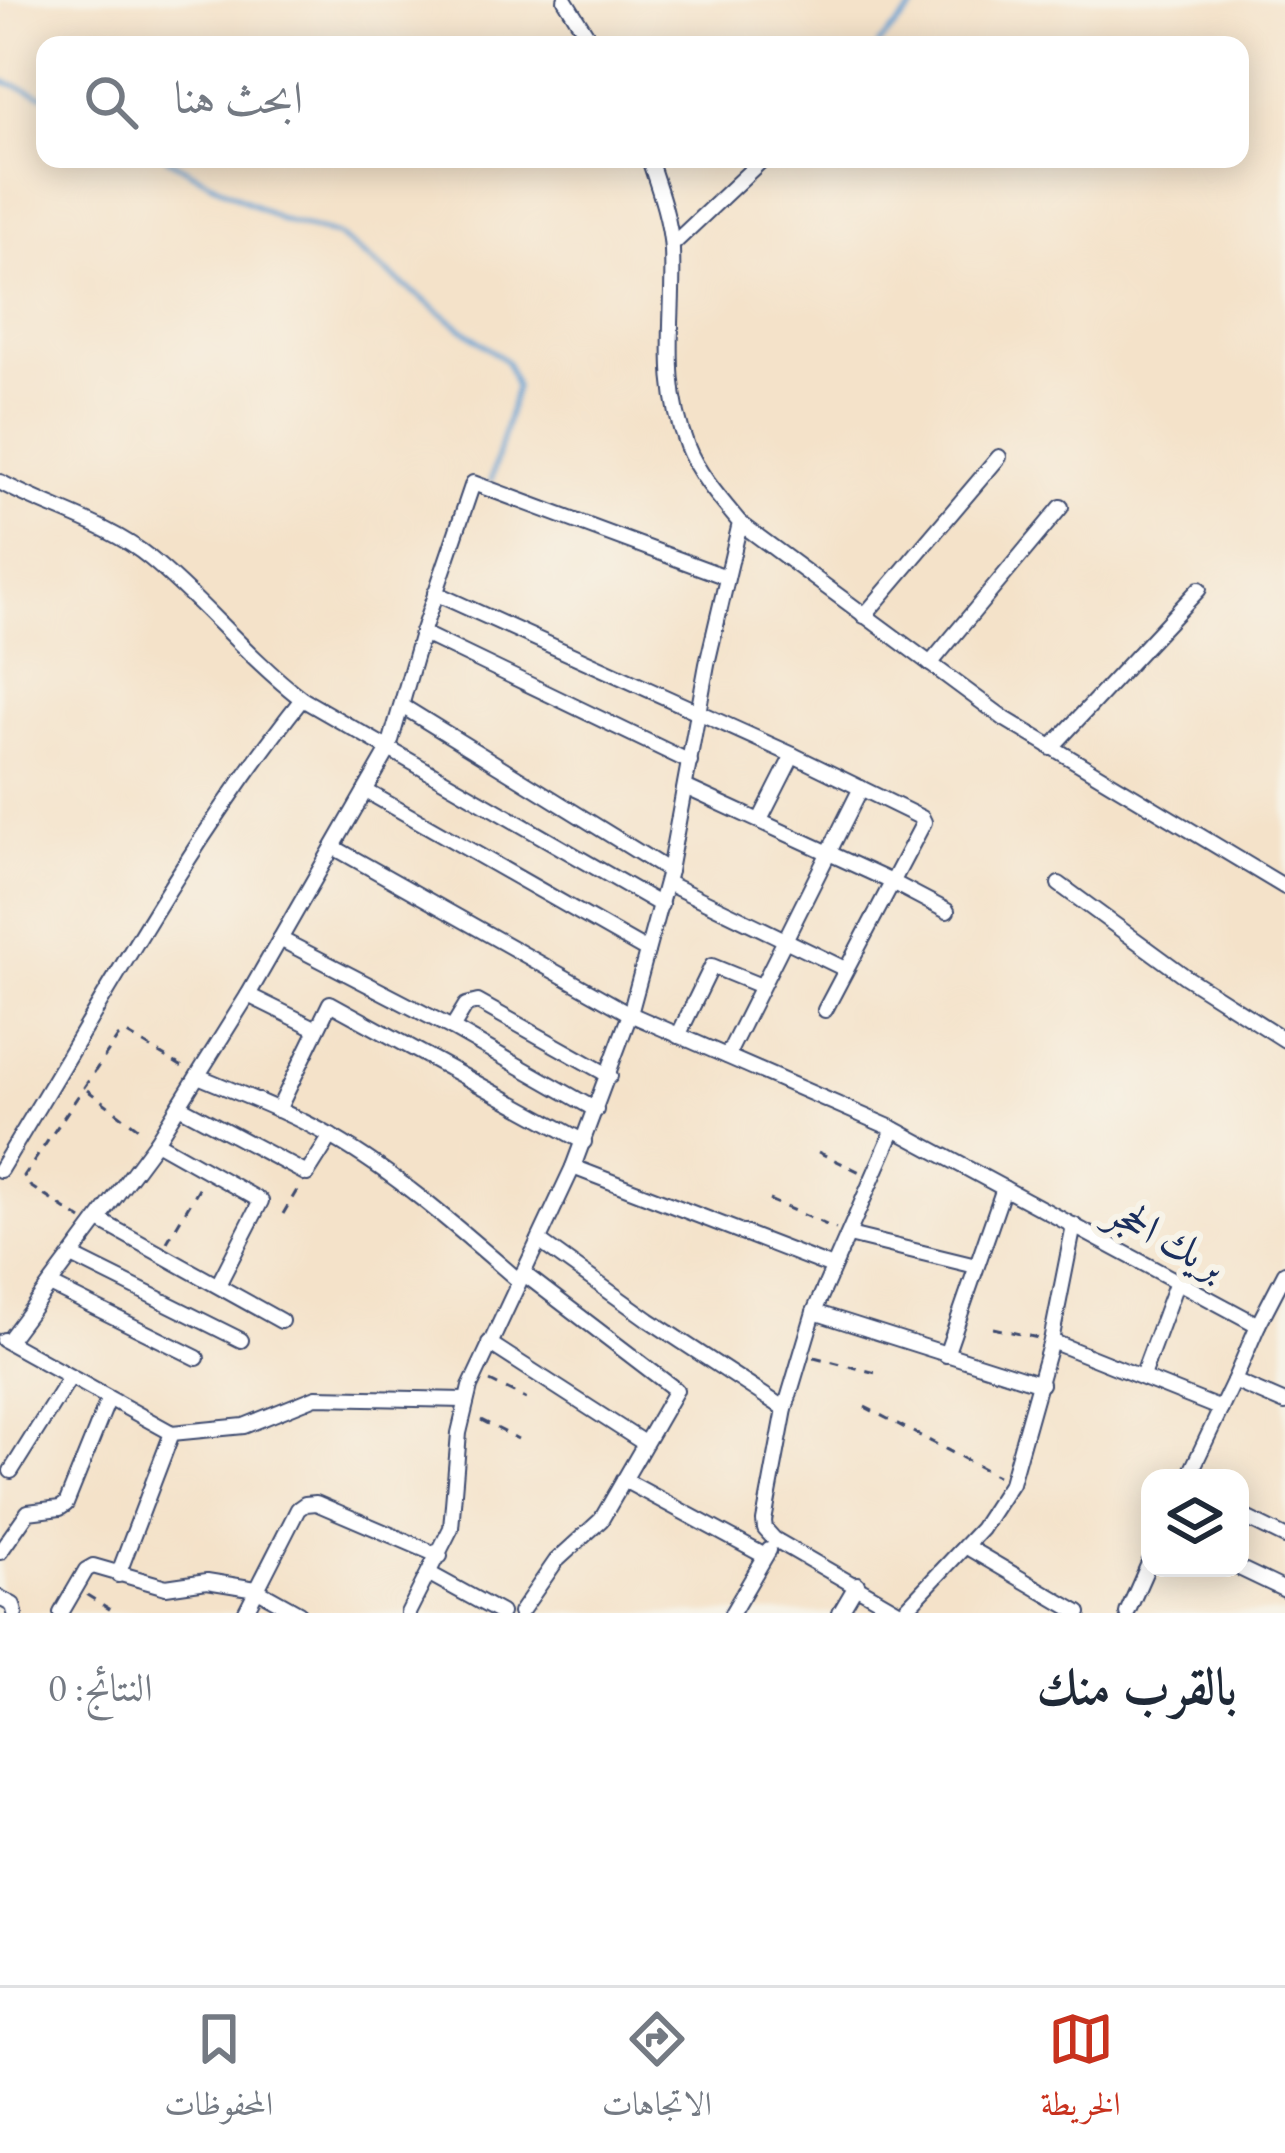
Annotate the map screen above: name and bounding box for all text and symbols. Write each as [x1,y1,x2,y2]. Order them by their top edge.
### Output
search box [36,36,1249,168]
text: ابحث هنا [174,68,303,126]
icon: search [78,69,144,135]
street label: بريك الحجر [1094,1181,1236,1293]
map controls [1141,1469,1249,1577]
button: layers [1141,1469,1249,1577]
text: بالقرب منك [1036,1653,1237,1719]
text: النتائج: 0 [48,1662,153,1713]
tab: المحفوظات [164,2006,273,2136]
tab: الاتجاهات [602,2006,712,2136]
tab: الخريطة [1040,2006,1121,2136]

